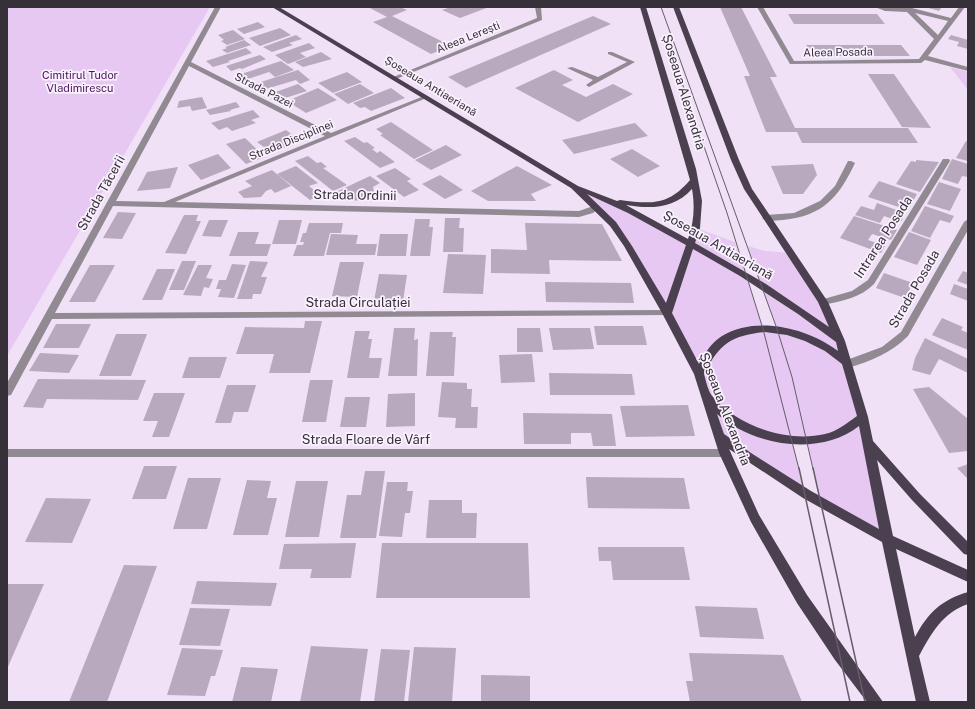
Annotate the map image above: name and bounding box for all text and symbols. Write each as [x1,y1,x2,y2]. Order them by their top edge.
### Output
street label: Aleea Lerești [435,19,501,55]
street label: Șoseaua Alexandria [659,33,709,151]
street label: Aleea Posada [803,45,873,59]
street label: Șoseaua Antiaeriană [383,54,479,118]
park label: Cimitirul Tudor Vladimirescu [42,69,118,94]
street label: Strada Pazei [233,70,295,110]
street label: Strada Disciplinei [247,118,335,162]
street label: Strada Tăcerii [74,153,128,233]
street label: Strada Ordinii [313,187,397,203]
street label: Intrarea Posada [851,193,915,281]
street label: Șoseaua Antiaeriană [660,207,776,283]
street label: Strada Posada [886,247,942,331]
street label: Strada Circulației [305,295,411,310]
street label: Șoseaua Alexandria [697,350,753,468]
street label: Strada Floare de Vârf [302,432,430,447]

